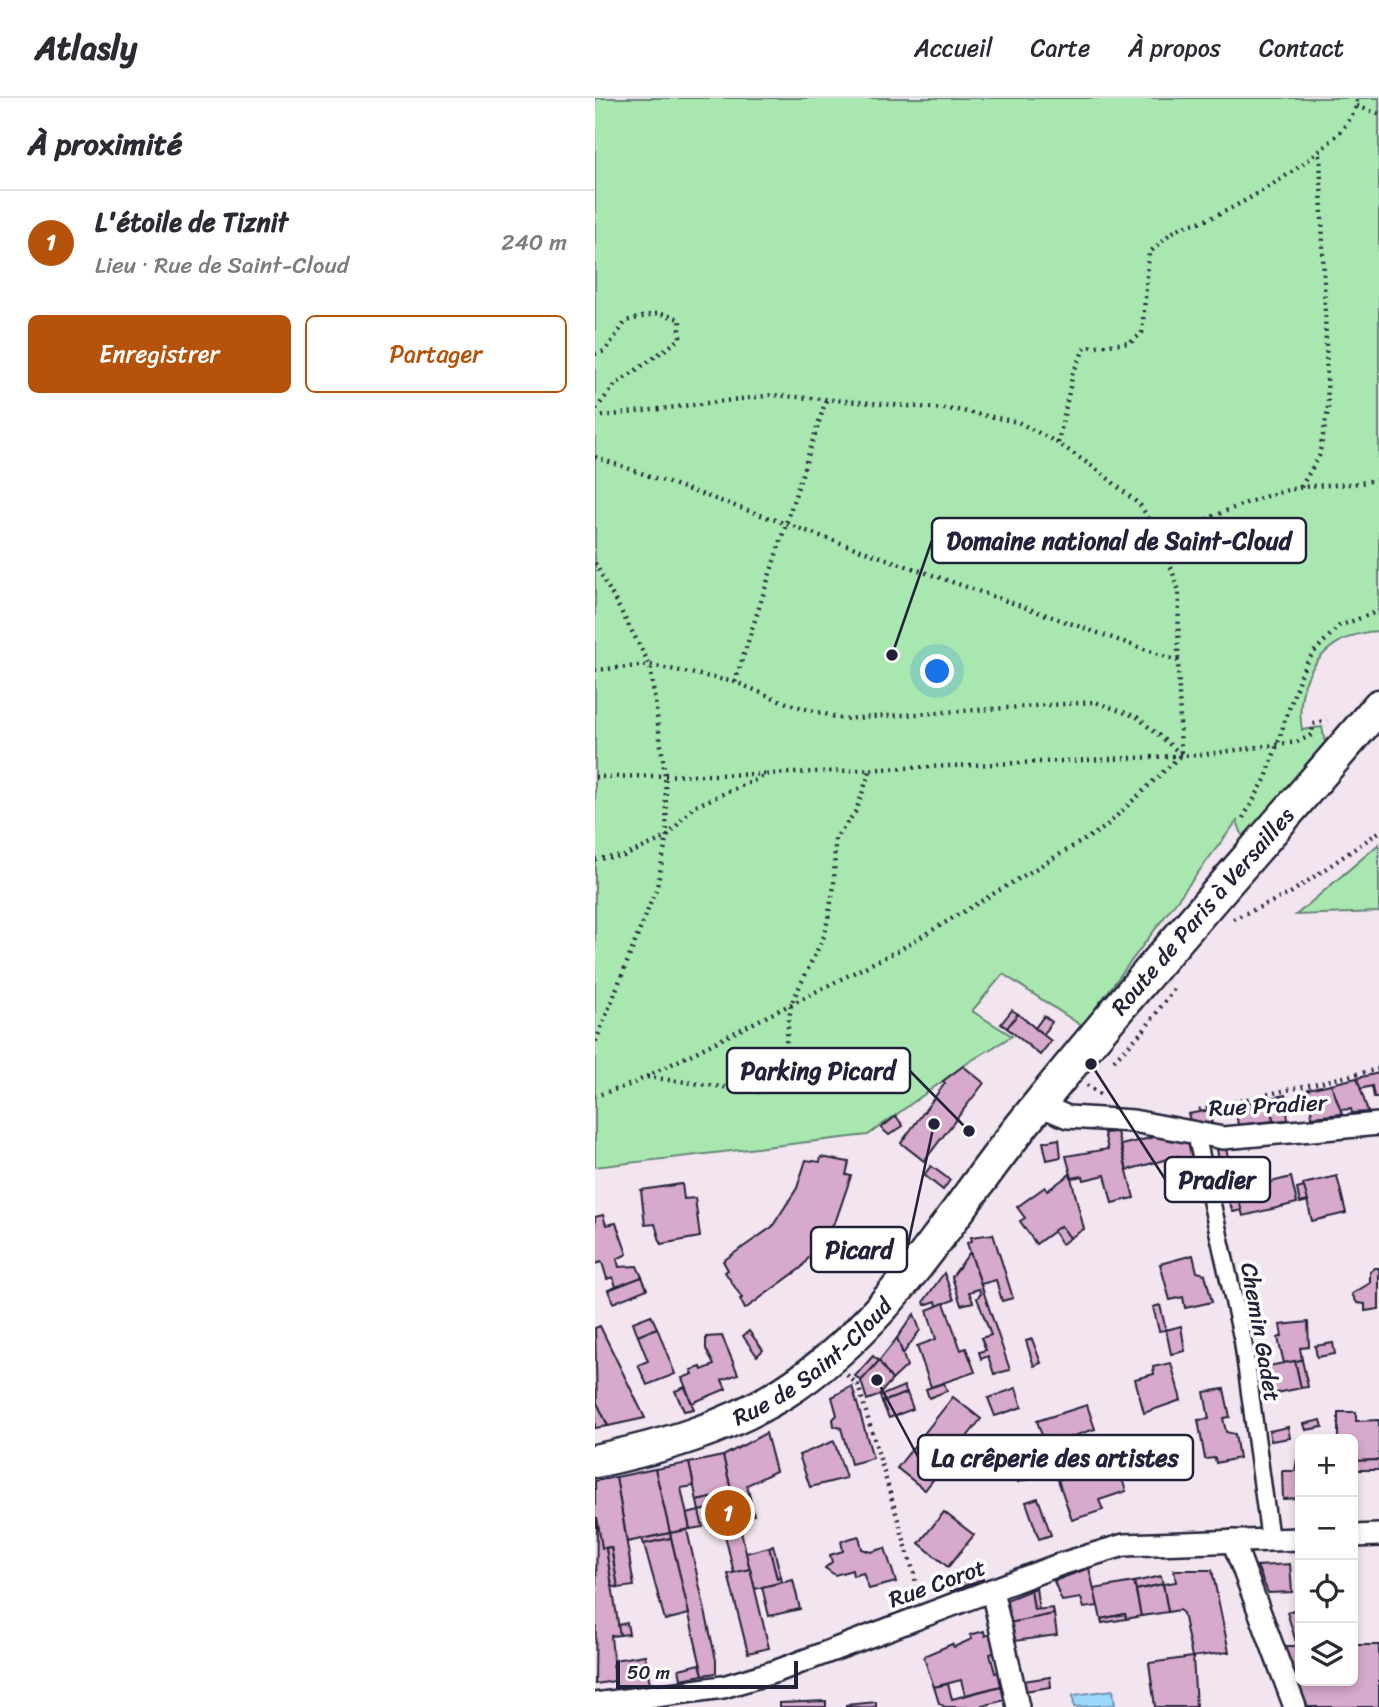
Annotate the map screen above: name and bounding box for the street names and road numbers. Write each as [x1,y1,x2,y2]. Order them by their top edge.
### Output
street label: Route de Paris à Versailles [1100,797,1305,1025]
street label: Rue Pradier [1208,1082,1330,1129]
street label: Chemin Gadet [1228,1259,1293,1405]
street label: Rue de Saint-Cloud [726,1286,904,1438]
street label: Rue Corot [883,1547,992,1620]

